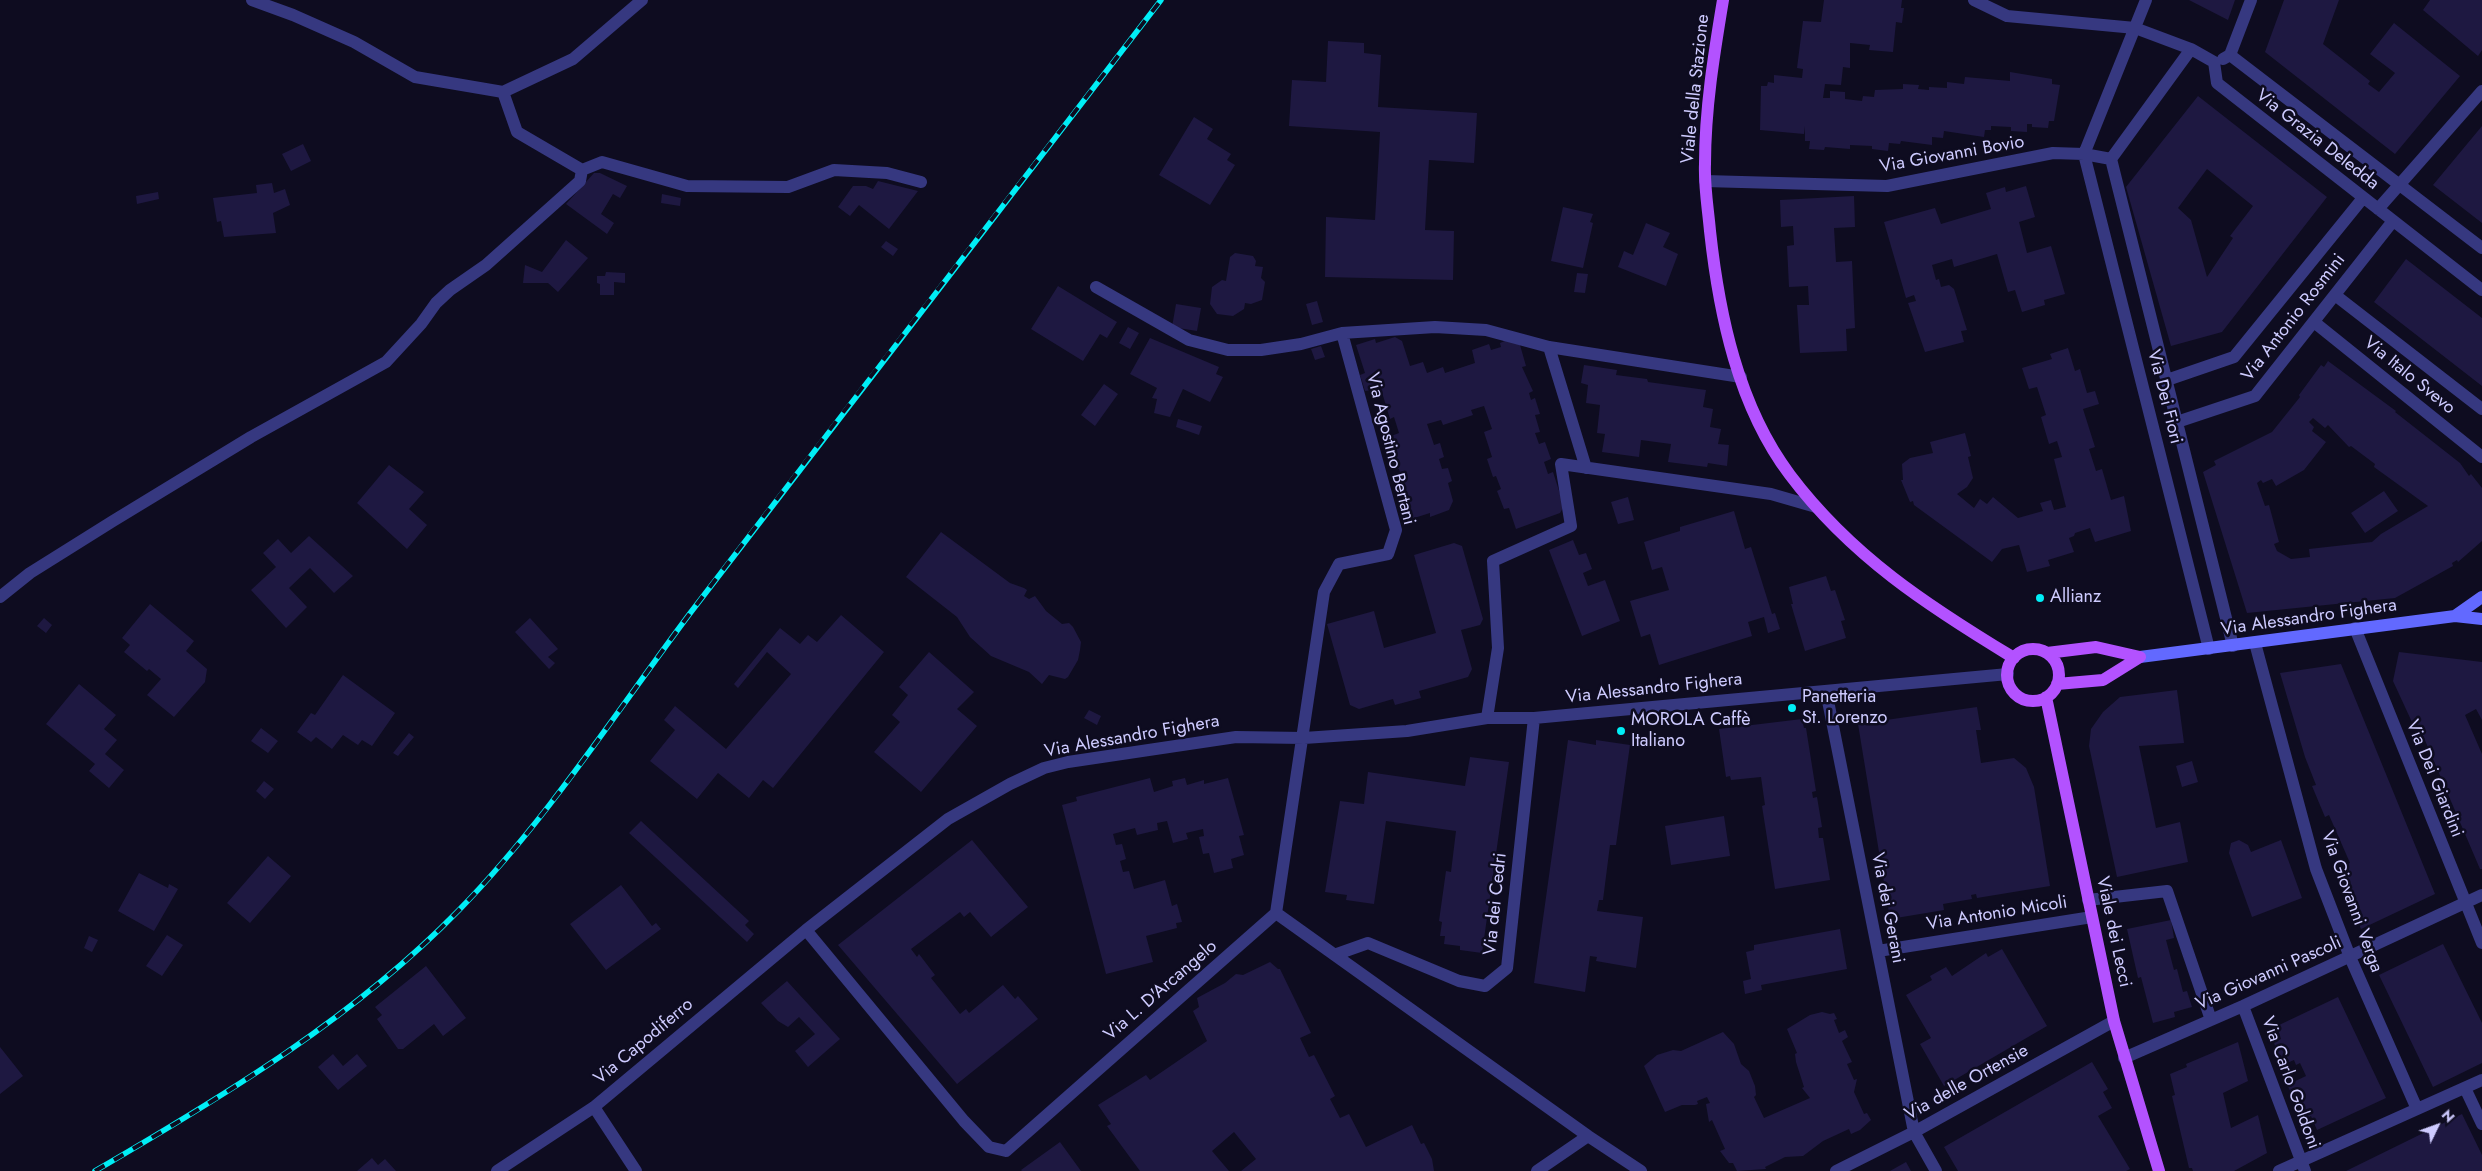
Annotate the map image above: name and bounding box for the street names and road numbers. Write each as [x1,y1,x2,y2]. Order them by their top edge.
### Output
street label: Viale della Stazione [1677,13,1715,165]
street label: Via Grazia Deledda [2251,85,2383,195]
street label: Via Giovanni Bovio [1878,132,2026,178]
street label: Via Antonio Rosmini [2238,250,2350,386]
street label: Via Italo Svevo [2359,333,2459,419]
street label: Via Dei Fiori [2142,348,2186,446]
street label: Via Agostino Bertani [1361,371,1419,527]
street label: Via Alessandro Fighera [2220,595,2398,641]
street label: Via Alessandro Fighera [1565,669,1743,709]
street label: Via Alessandro Fighera [1043,711,1221,763]
street label: Via Dei Giardini [2401,717,2467,841]
street label: Via Giovanni Verga [2315,828,2387,976]
street label: Via dei Gerani [1866,851,1908,965]
street label: Via dei Cedri [1480,852,1512,956]
street label: Viale dei Lecci [2091,875,2135,989]
street label: Via Antonio Micoli [1925,892,2069,936]
street label: Via Giovanni Pascoli [2193,932,2345,1016]
street label: Via L. D'Arcangelo [1100,936,1222,1046]
street label: Via Capodiferro [590,994,698,1090]
street label: Via Carlo Goldoni [2256,1014,2324,1152]
street label: Via delle Ortensie [1902,1040,2032,1126]

